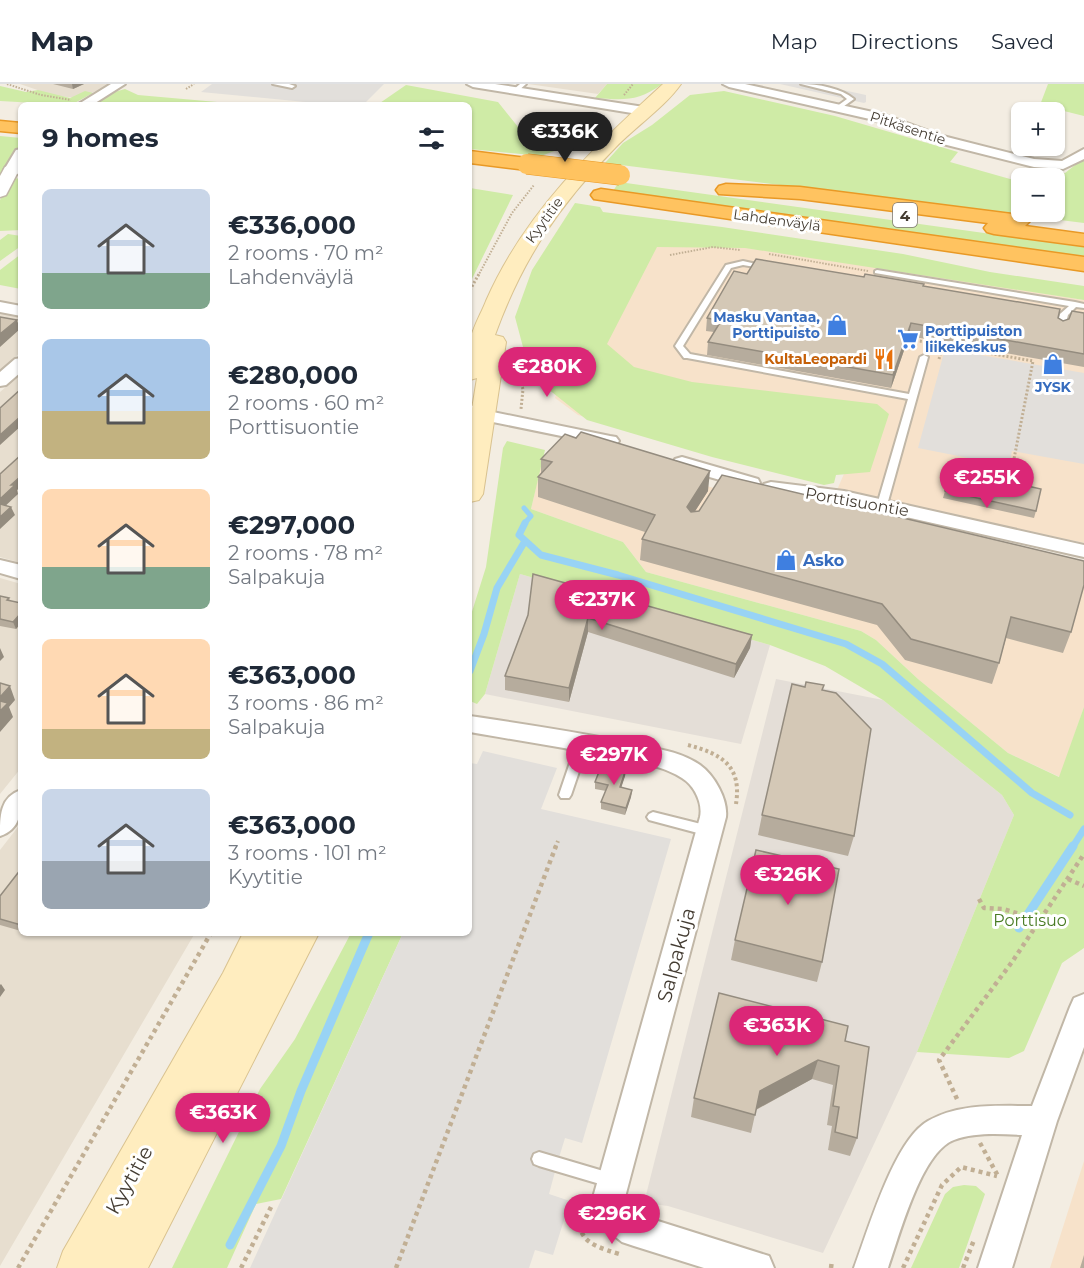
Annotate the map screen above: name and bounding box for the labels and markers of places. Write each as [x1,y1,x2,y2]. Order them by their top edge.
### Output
pin: €336K [523,112,607,163]
place label: Masku Vantaa, Porttipuisto [713,308,820,342]
shop icon: Masku Vantaa, Porttipuisto [825,313,849,337]
place label: Porttipuiston liikekeskus [925,322,1022,356]
supermarket icon: Porttipuiston liikekeskus [896,327,920,351]
pin: €280K [505,347,589,398]
restaurant icon: KultaLeopardi [872,347,896,371]
place label: KultaLeopardi [764,350,867,368]
shop icon: JYSK [1041,352,1065,376]
place label: JYSK [1034,378,1072,396]
pin: €255K [945,458,1029,509]
shop icon: Asko [774,548,798,572]
place label: Asko [802,551,844,570]
pin: €237K [560,580,644,631]
pin: €297K [572,735,656,786]
pin: €326K [746,855,830,906]
pin: €363K [735,1006,819,1057]
pin: €363K [181,1093,265,1144]
pin: €296K [570,1194,654,1245]

